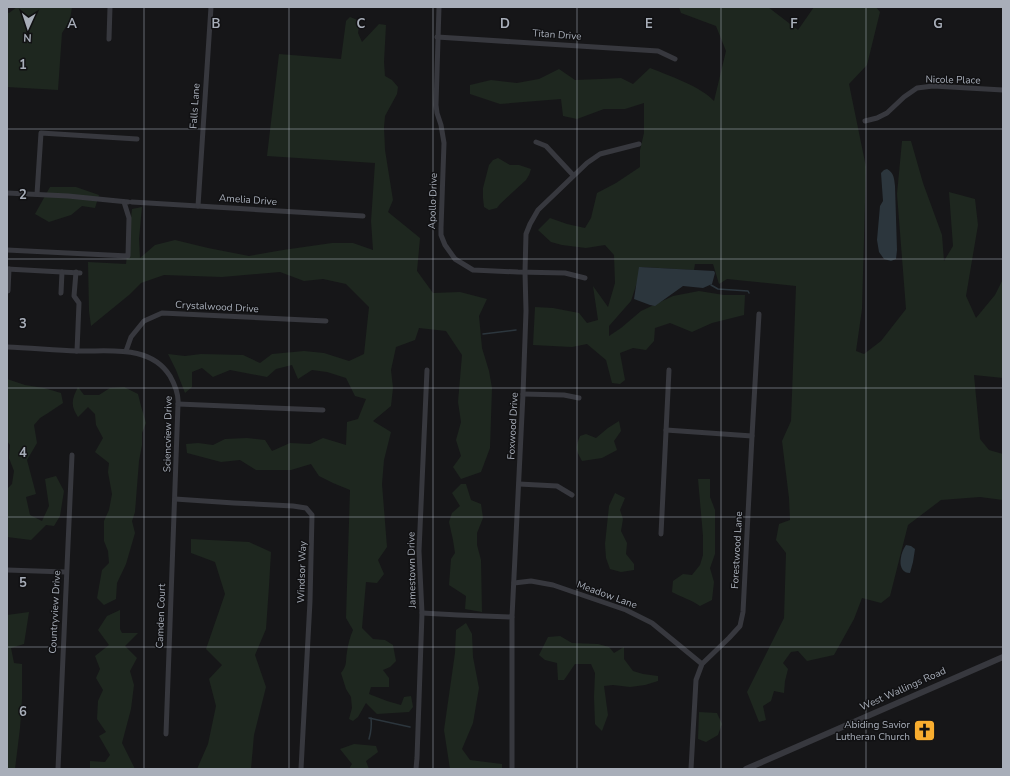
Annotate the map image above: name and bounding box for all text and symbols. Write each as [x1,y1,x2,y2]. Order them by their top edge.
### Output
north arrow [8,8,48,48]
text: A [67,15,77,33]
text: B [212,15,221,33]
text: C [357,15,366,33]
text: D [500,15,510,33]
text: E [645,15,653,33]
text: F [790,15,798,33]
text: G [933,15,943,33]
street label: Titan Drive [532,26,582,44]
text: N [23,30,32,45]
text: 1 [19,56,27,74]
street label: Nicole Place [925,73,981,87]
street label: Falls Lane [186,83,204,129]
street label: Apollo Drive [425,173,441,229]
text: 2 [19,186,27,204]
street label: Amelia Drive [219,191,277,209]
street label: Crystalwood Drive [175,298,259,316]
text: 3 [19,315,27,333]
street label: Foxwood Drive [504,392,522,460]
street label: Sciencview Drive [160,396,176,472]
text: 4 [19,444,27,462]
street label: Forestwood Lane [728,511,746,589]
street label: Jamestown Drive [404,532,420,609]
street label: Windsor Way [294,540,310,603]
street label: Countryview Drive [46,570,64,654]
text: 5 [19,574,27,592]
street label: Meadow Lane [575,578,639,612]
street label: Camden Court [153,583,169,649]
street label: West Wallings Road [858,664,948,714]
text: 6 [19,703,27,721]
place label: Abiding Savior Lutheran Church [836,718,910,744]
church icon: Abiding Savior Lutheran Church [912,718,938,744]

